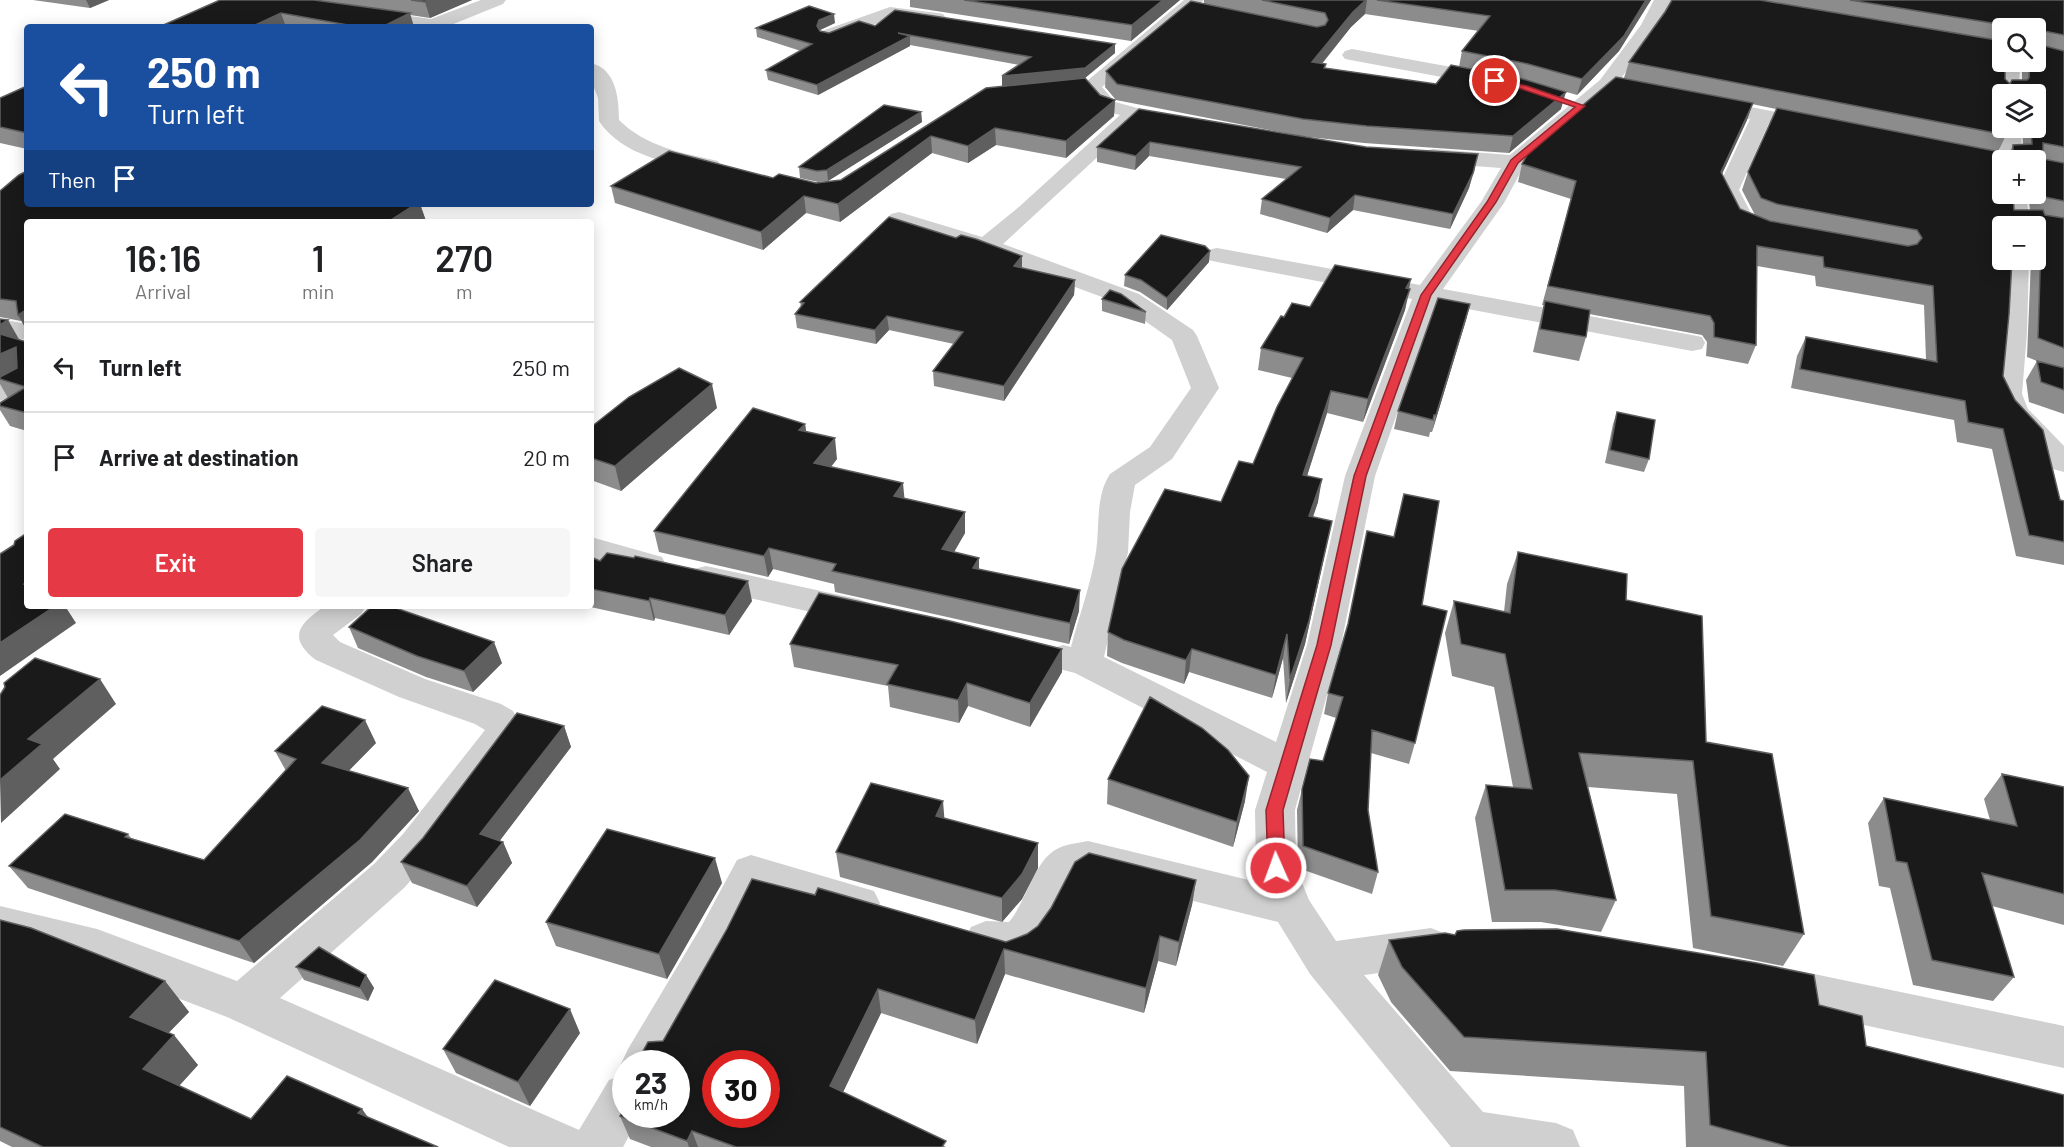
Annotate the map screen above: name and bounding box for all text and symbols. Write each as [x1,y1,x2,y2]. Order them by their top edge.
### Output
map controls [1992,18,2046,270]
button: search [1992,18,2046,72]
text: 250 m [147,46,261,96]
icon: left [48,48,126,126]
pin [1469,55,1520,106]
icon: arrive [1478,64,1511,97]
button: layers [1992,84,2046,138]
text: Turn left [147,97,245,129]
button: + [1992,150,2046,204]
icon: arrive [108,162,141,195]
text: Then [48,166,96,192]
button: − [1992,216,2046,270]
text: 16:16 [125,236,201,279]
text: 1 [312,236,325,279]
text: 270 [435,236,493,279]
text: Arrival [135,279,191,303]
text: min [302,279,334,303]
text: m [456,279,472,303]
icon: left [48,351,81,384]
text: Turn left [99,354,182,380]
text: 250 m [512,354,570,380]
icon: arrive [48,441,81,474]
text: Arrive at destination [99,444,298,470]
text: 20 m [523,444,570,470]
button: Exit [48,528,303,597]
button: Share [315,528,570,597]
position arrow [1244,836,1308,900]
speed limit sign: 30 [702,1050,780,1128]
text: 23 [635,1064,667,1100]
text: km/h [634,1095,668,1113]

